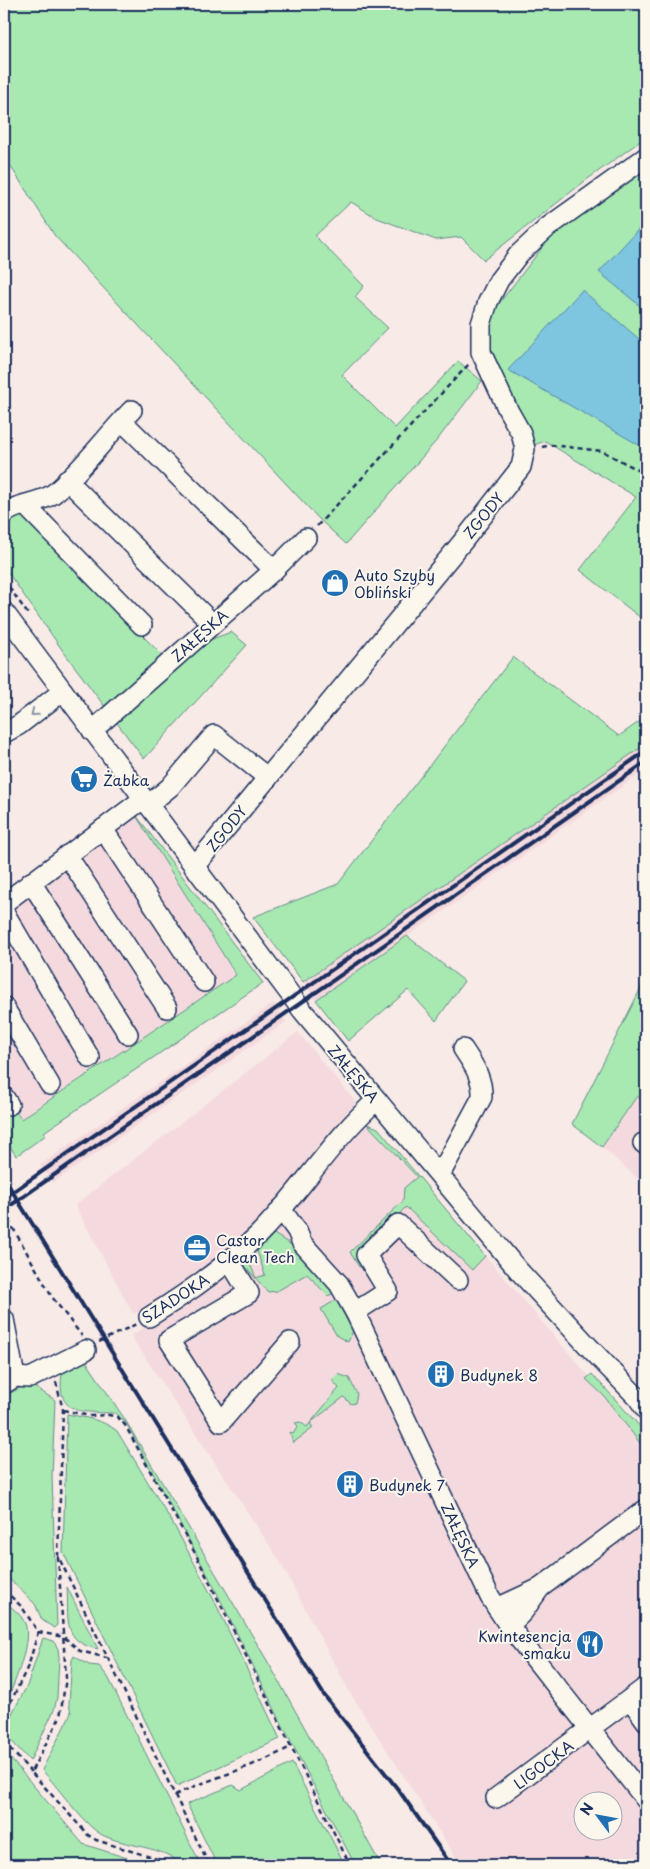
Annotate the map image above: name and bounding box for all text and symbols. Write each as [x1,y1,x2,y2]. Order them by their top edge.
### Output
street label: ZGODY [457,487,509,543]
place label: Auto Szyby Obliński [354,563,435,603]
shop icon: Auto Szyby Obliński [320,568,350,598]
street label: ZAŁĘSKA [165,603,233,667]
one-way arrow [31,708,40,716]
supermarket icon: Żabka [69,764,99,794]
place label: Żabka [103,768,150,791]
street label: ZGODY [200,800,252,856]
street label: ZAŁĘSKA [323,1039,385,1107]
place label: Castor Clean Tech [216,1228,295,1268]
office icon: Castor Clean Tech [182,1233,212,1263]
street label: SZADOKA [137,1267,213,1329]
building icon: Budynek 8 [426,1359,456,1389]
place label: Budynek 8 [460,1363,538,1386]
building icon: Budynek 7 [335,1469,365,1499]
place label: Budynek 7 [369,1473,446,1496]
street label: ZAŁĘSKA [436,1499,486,1571]
place label: Kwintesencja smaku [478,1624,572,1664]
restaurant icon: Kwintesencja smaku [575,1629,605,1659]
street label: LIGOCKA [508,1734,578,1794]
north arrow [572,1792,622,1842]
text: N [575,1799,598,1819]

